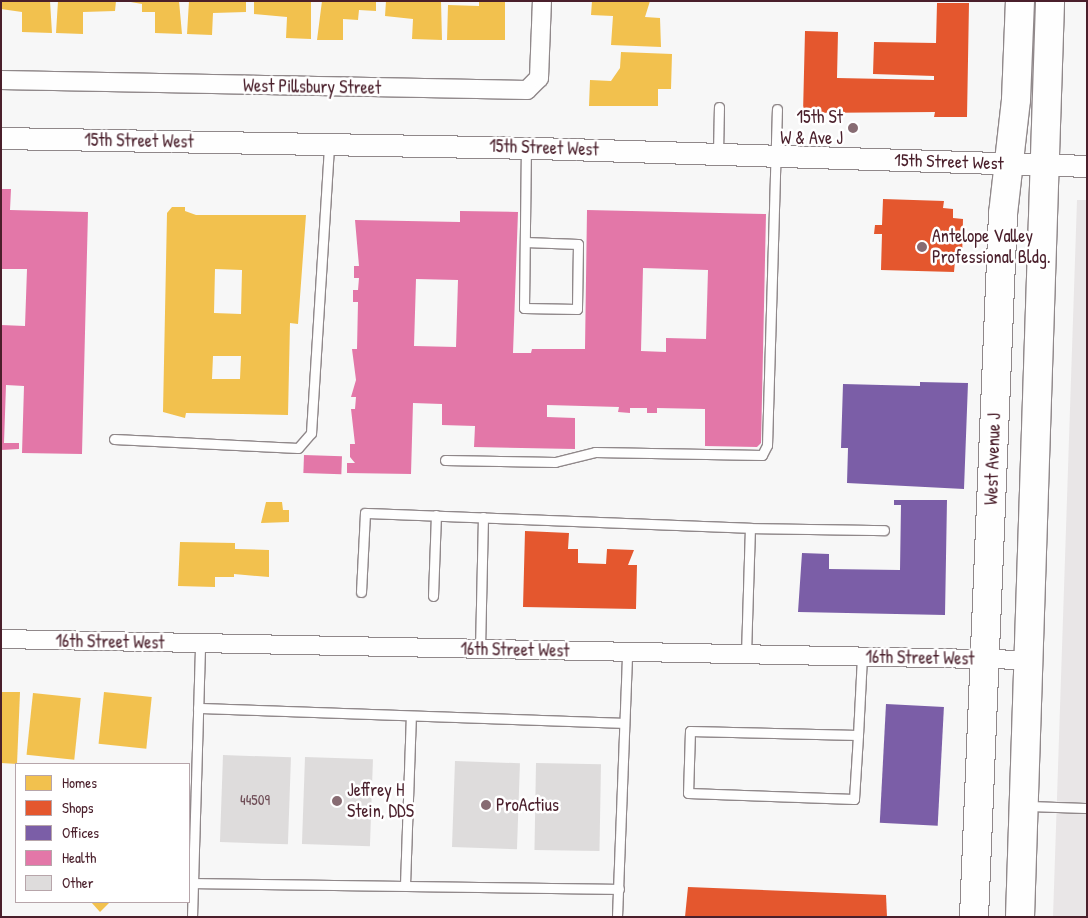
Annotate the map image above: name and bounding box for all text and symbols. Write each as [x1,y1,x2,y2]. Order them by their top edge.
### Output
street label: West Pillsbury Street [243,75,381,99]
place label: 15th St W & Ave J [780,107,843,150]
marker: 15th St W & Ave J [847,122,859,134]
street label: 15th Street West [84,129,194,153]
street label: 15th Street West [489,135,599,161]
street label: 15th Street West [894,149,1004,175]
place label: Antelope Valley Professional Bldg. [932,226,1051,268]
marker: Antelope Valley Professional Bldg. [916,241,928,253]
street label: West Avenue J [981,413,1005,505]
street label: 16th Street West [55,630,165,654]
street label: 16th Street West [460,638,570,662]
street label: 16th Street West [865,646,975,670]
legend [15,763,190,903]
text: Homes [62,772,97,793]
place label: Jeffrey H Stein, DDS [347,780,414,822]
house number: 44509 [240,791,270,809]
place label: ProActius [496,794,559,816]
marker: Jeffrey H Stein, DDS [331,795,343,807]
text: Shops [62,797,93,818]
marker: ProActius [480,799,492,811]
text: Offices [62,822,99,843]
text: Health [62,847,96,868]
text: Other [62,872,94,893]

